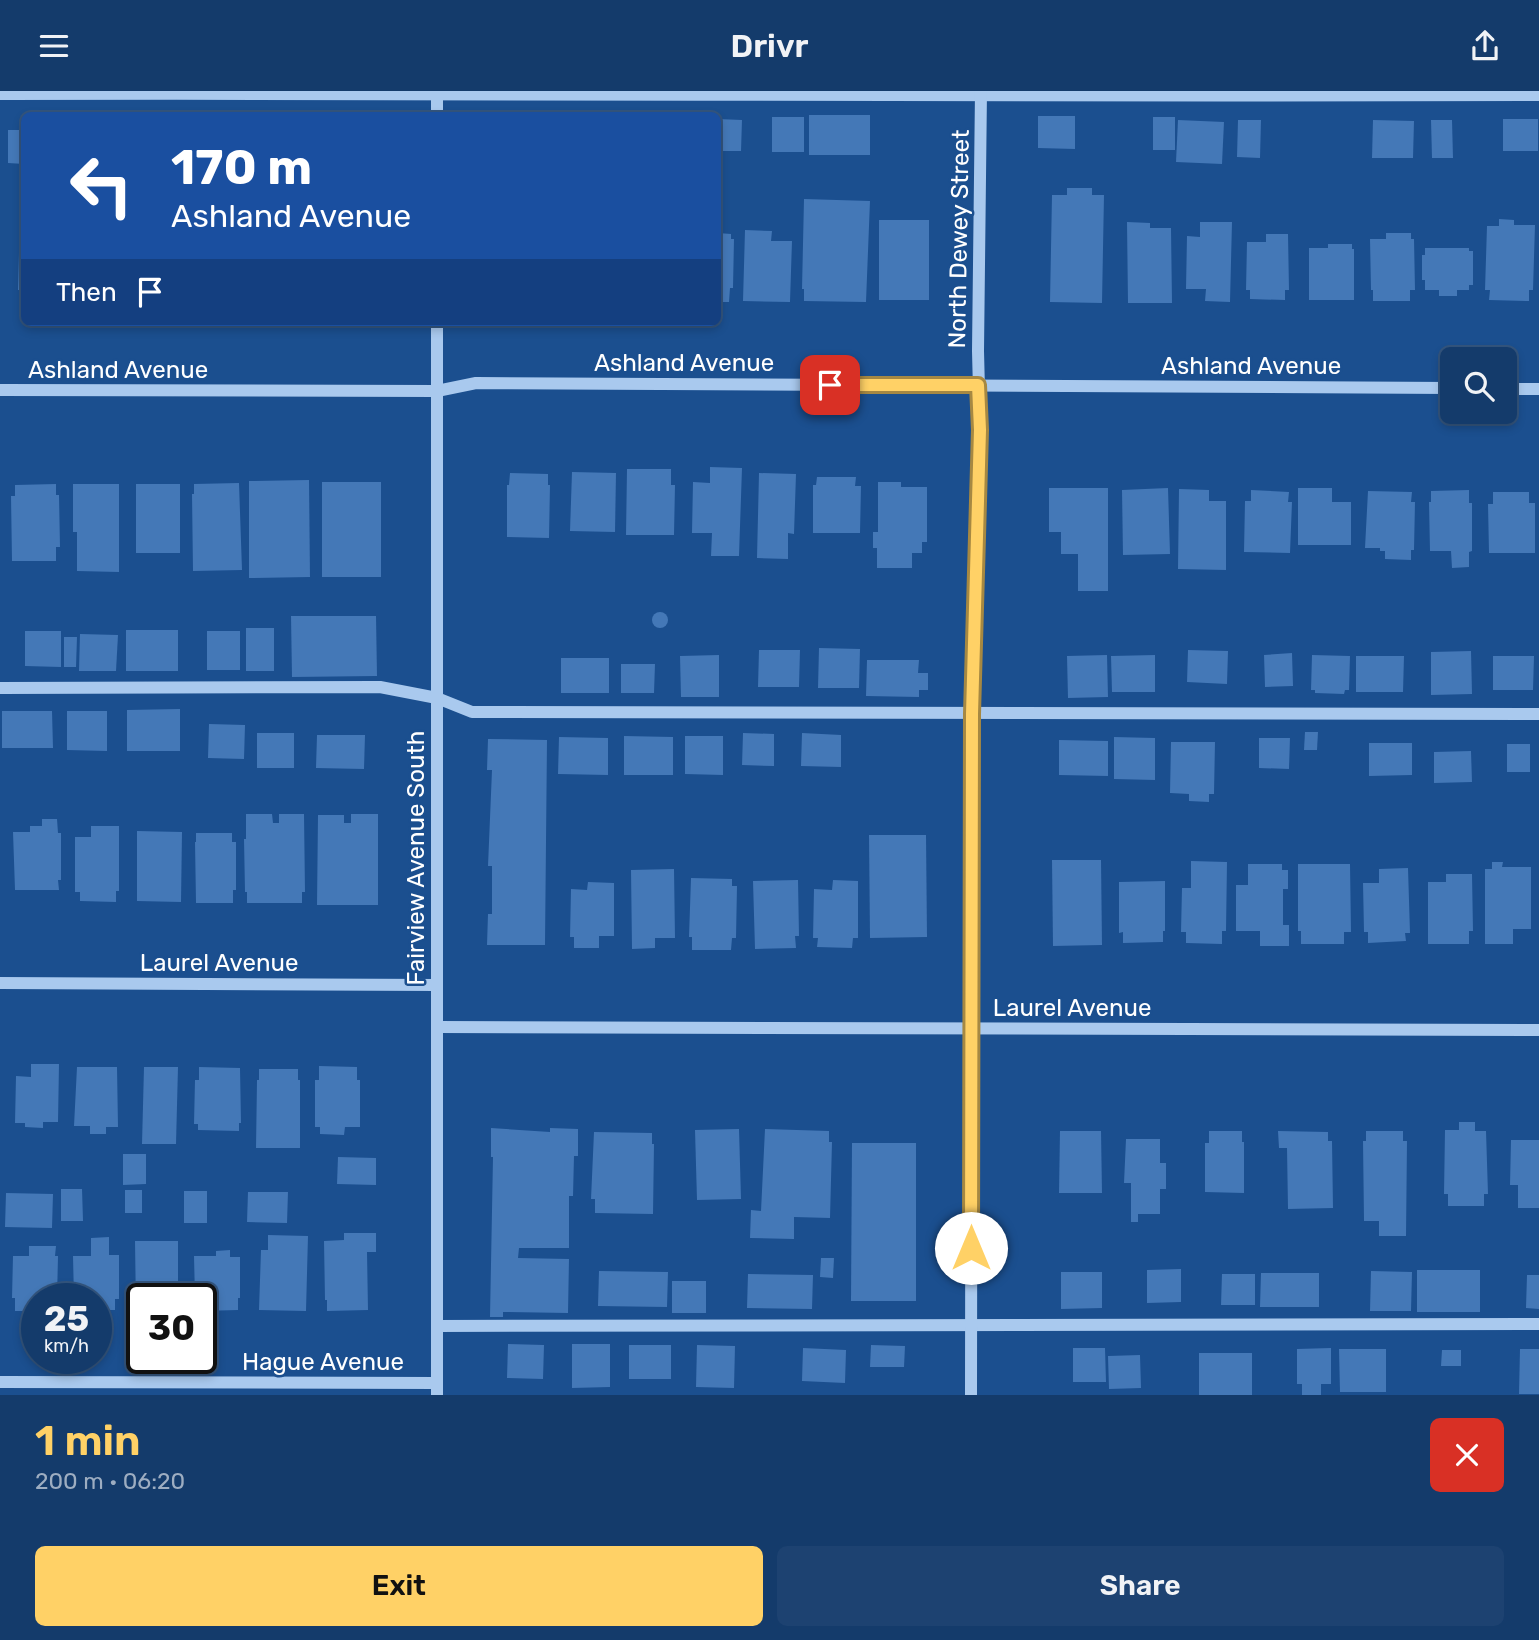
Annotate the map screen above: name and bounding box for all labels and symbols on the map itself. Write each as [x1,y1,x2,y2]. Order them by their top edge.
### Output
street label: North Dewey Street [943,129,975,349]
street label: Ashland Avenue [594,349,774,377]
street label: Ashland Avenue [1161,352,1341,380]
pin [800,355,860,415]
street label: Ashland Avenue [28,356,208,384]
street label: Fairview Avenue South [402,731,430,985]
street label: Laurel Avenue [140,949,298,977]
street label: Laurel Avenue [993,994,1151,1022]
position arrow [934,1211,1008,1285]
speed limit sign: 30 [126,1283,217,1374]
street label: Hague Avenue [242,1348,404,1376]

